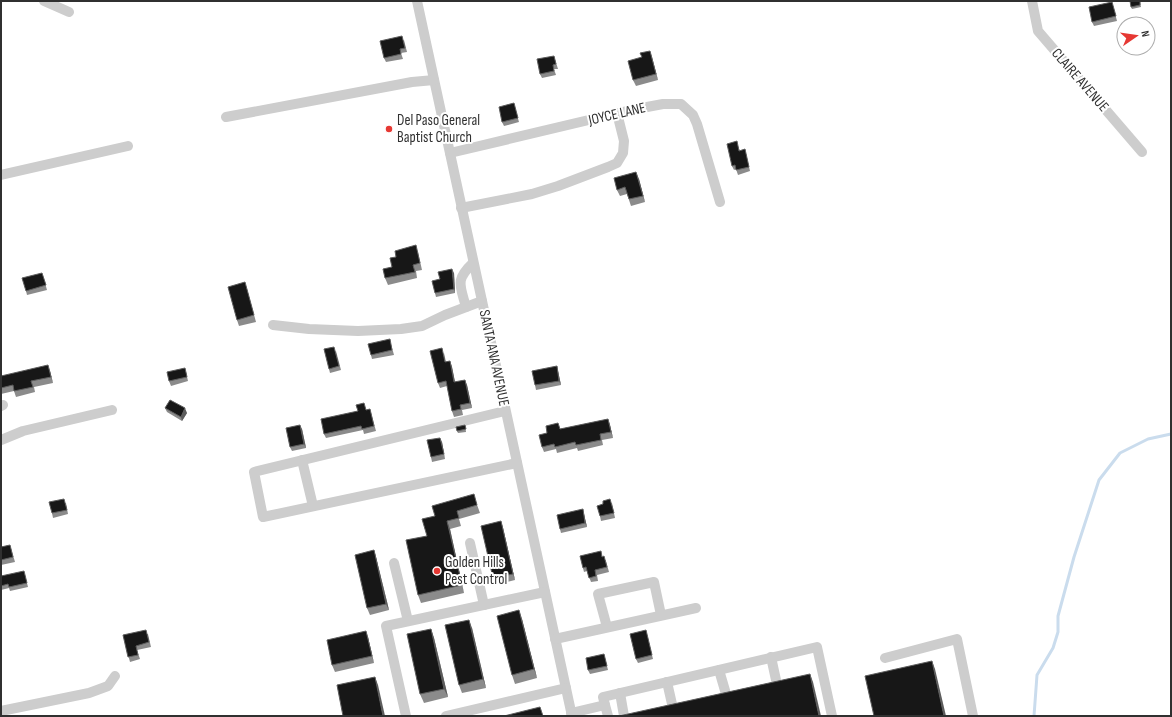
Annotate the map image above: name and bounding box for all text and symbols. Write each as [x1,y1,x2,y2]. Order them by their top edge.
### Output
north arrow [1116,16,1156,56]
text: N [1138,30,1152,38]
street label: CLAIRE AVENUE [1047,44,1113,116]
street label: JOYCE LANE [586,98,647,130]
place label: Del Paso General Baptist Church [397,111,480,147]
marker: Del Paso General Baptist Church [384,124,394,134]
street label: SANTA ANA AVENUE [475,308,513,408]
place label: Golden Hills Pest Control [445,553,507,589]
marker: Golden Hills Pest Control [432,566,442,576]

